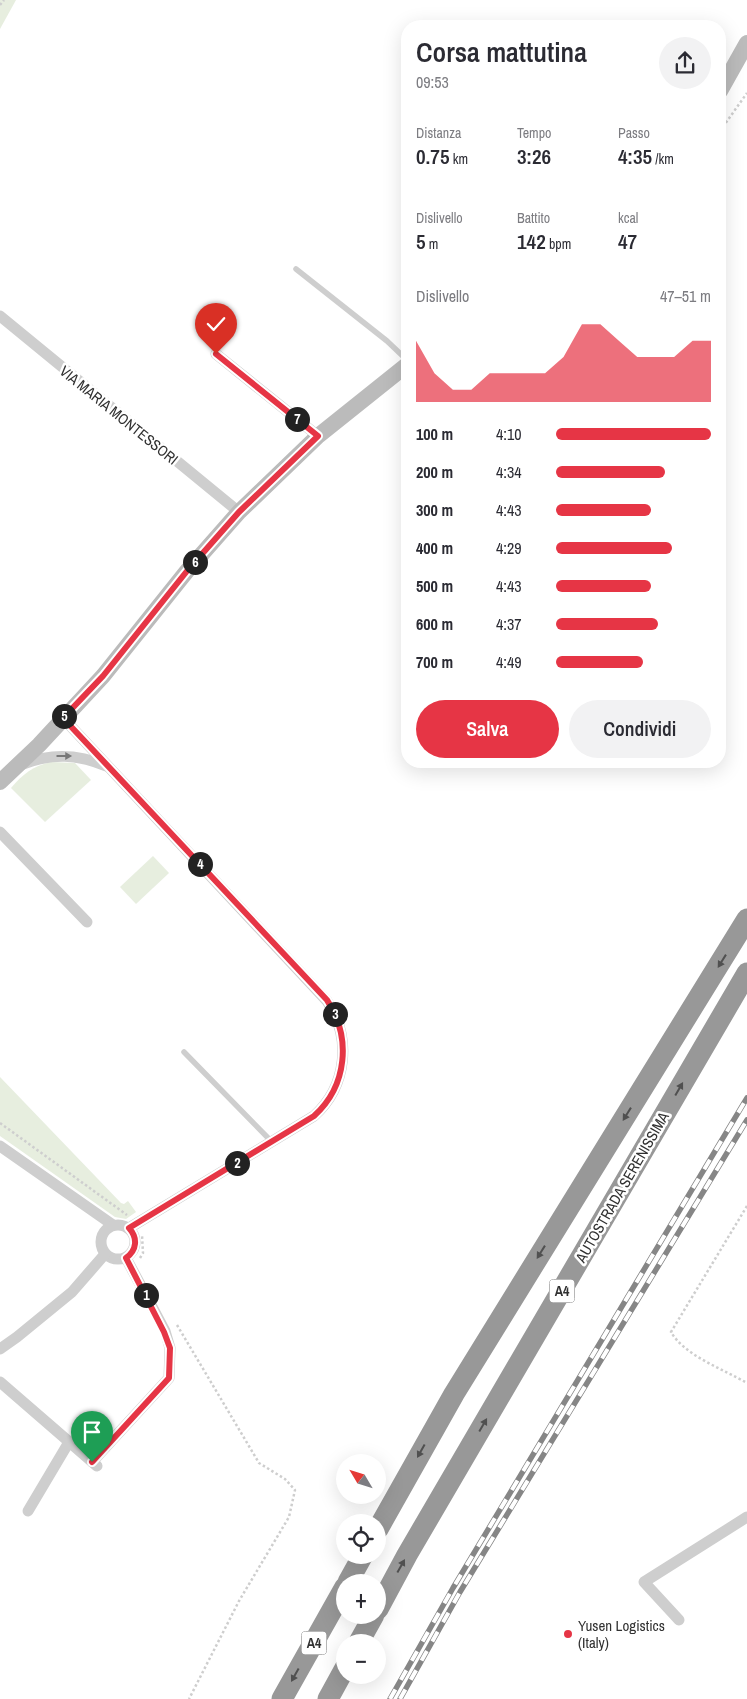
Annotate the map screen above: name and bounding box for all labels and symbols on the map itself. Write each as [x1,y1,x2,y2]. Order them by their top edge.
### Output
pin [195,303,237,354]
street label: VIA MARIA MONTESSORI [55,361,183,469]
pin: 7 [284,406,310,432]
pin: 6 [182,550,208,574]
pin: 5 [52,704,76,728]
one-way arrow [56,752,72,760]
pin: 4 [188,852,212,876]
one-way arrow [717,954,726,967]
pin: 3 [322,1002,348,1026]
one-way arrow [675,1082,684,1095]
street label: AUTOSTRADA SERENISSIMA [570,1107,674,1267]
one-way arrow [622,1107,631,1120]
pin: 2 [224,1150,250,1176]
one-way arrow [537,1246,546,1259]
road number: A4 [550,1280,574,1302]
pin: 1 [134,1282,158,1308]
pin [71,1411,113,1462]
one-way arrow [478,1419,487,1432]
one-way arrow [417,1445,426,1458]
north arrow [336,1454,386,1504]
one-way arrow [397,1559,405,1573]
place label: Yusen Logistics (Italy) [578,1615,665,1653]
marker: Yusen Logistics (Italy) [562,1628,574,1640]
road number: A4 [302,1632,326,1655]
one-way arrow [291,1669,300,1682]

